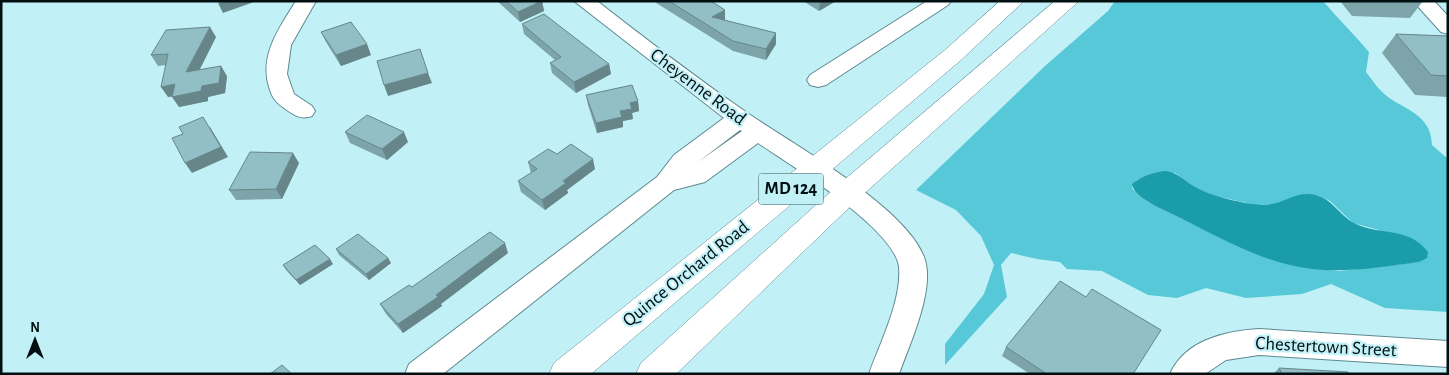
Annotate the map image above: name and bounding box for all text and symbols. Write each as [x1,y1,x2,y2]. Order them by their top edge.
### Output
street label: Cheyenne Road [647,45,749,129]
road number: MD 124 [758,173,824,204]
street label: Quince Orchard Road [619,217,753,331]
north arrow [10,315,60,365]
text: N [30,321,40,335]
street label: Chestertown Street [1255,334,1397,360]

